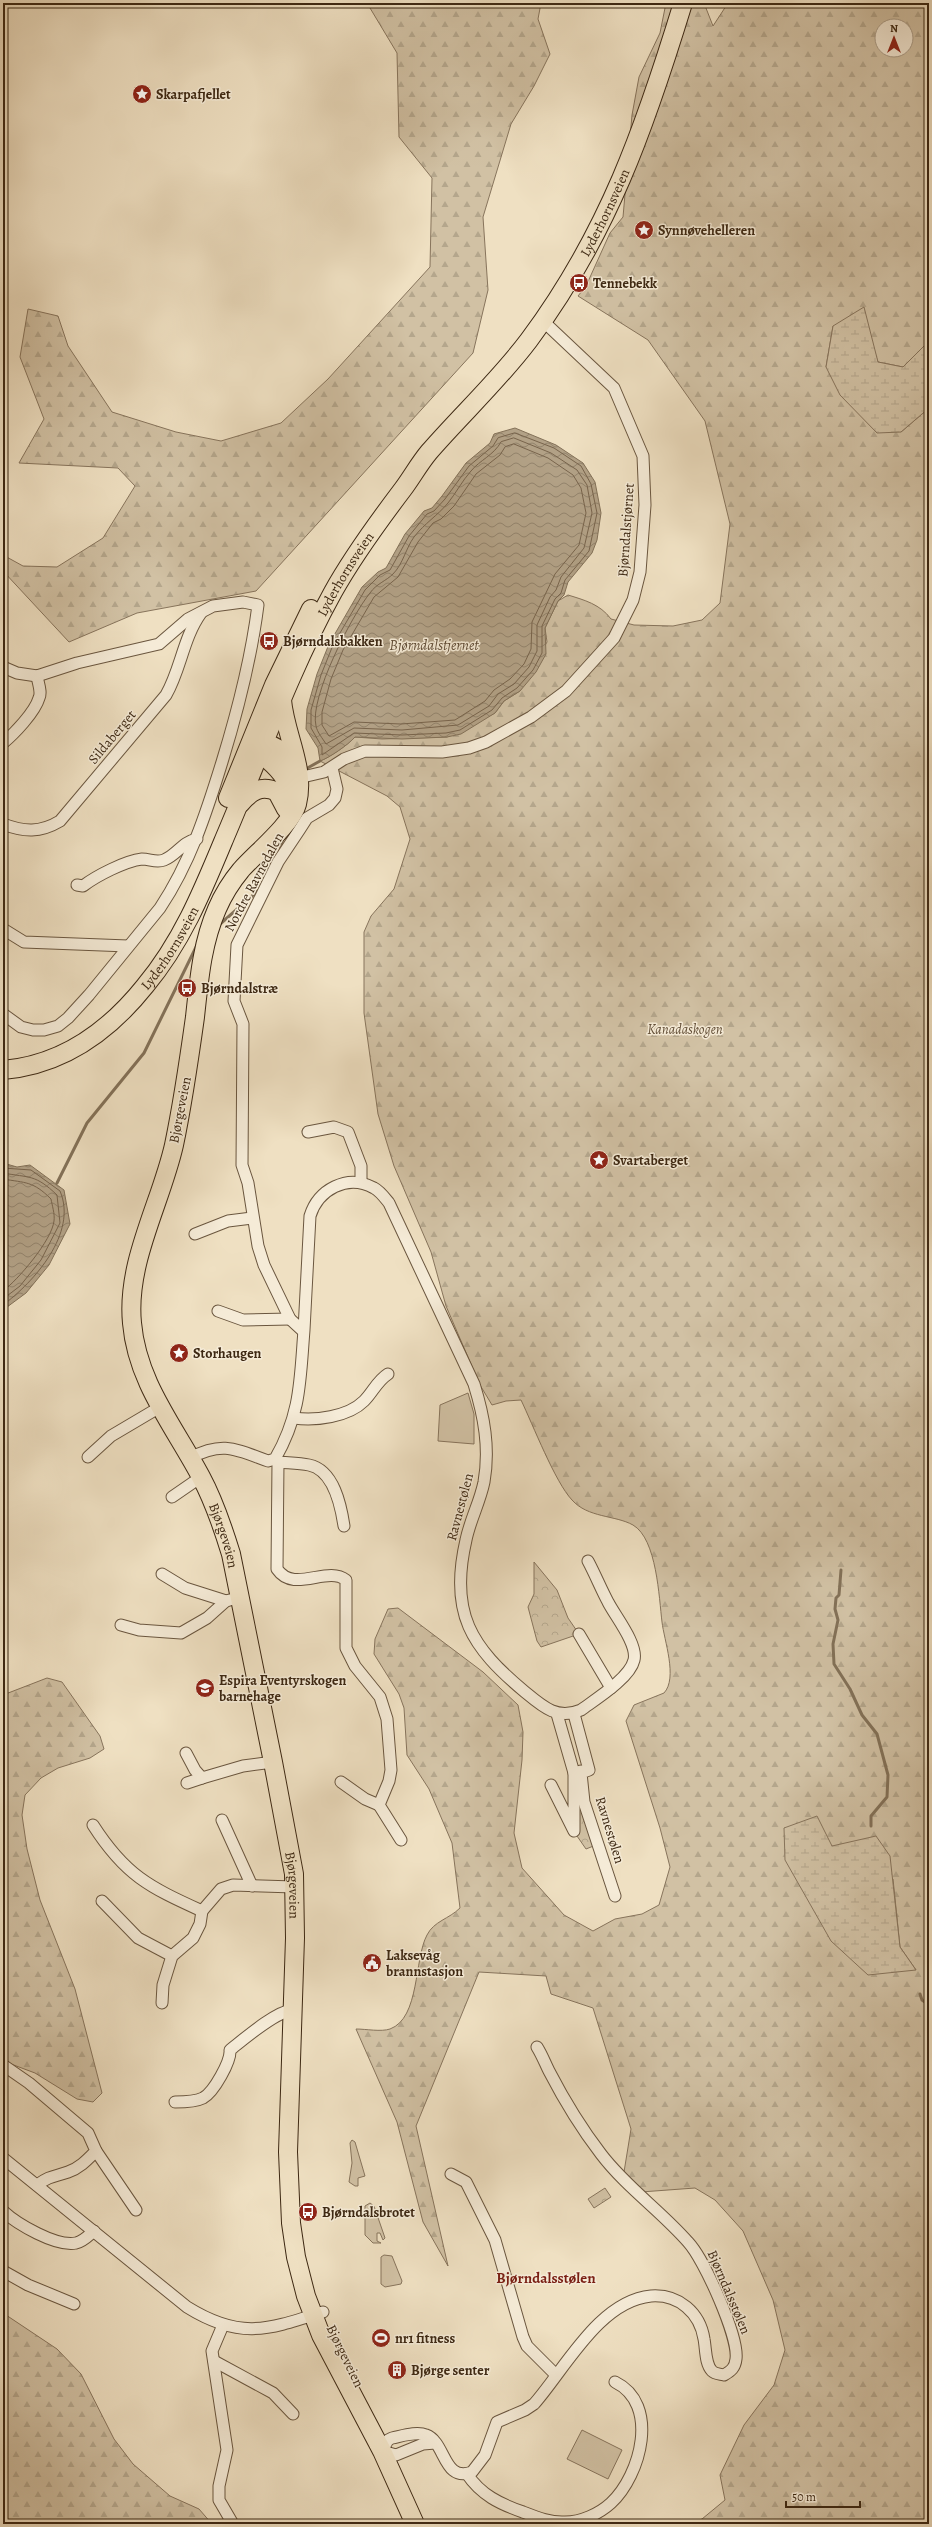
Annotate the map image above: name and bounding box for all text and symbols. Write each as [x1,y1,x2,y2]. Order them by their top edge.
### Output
north arrow [874,18,914,58]
text: N [890,21,898,36]
place icon: Skarpafjellet [131,83,153,105]
place label: Skarpafjellet [156,85,231,104]
street label: Lyderhornsveien [575,165,634,260]
place icon: Synnøvehelleren [633,219,655,241]
place label: Synnøvehelleren [658,221,755,240]
bus stop icon: Tennebekk [568,272,590,294]
place label: Tennebekk [593,274,658,293]
street label: Bjørndalstjørnet [613,482,639,578]
street label: Lyderhornsveien [312,528,378,619]
bus stop icon: Bjørndalsbakken [258,630,280,652]
place label: Bjørndalsbakken [283,632,383,651]
water label: Bjørndalstjernet [389,635,479,655]
street label: Sildaberget [84,706,141,768]
street label: Nordre Ravnedalen [220,829,288,935]
street label: Lyderhornsveien [136,903,203,994]
bus stop icon: Bjørndalstræ [176,977,198,999]
place label: Bjørndalstræ [201,979,278,998]
park label: Kanadaskogen [647,1020,723,1039]
street label: Bjørgeveien [164,1075,196,1145]
place icon: Svartaberget [588,1149,610,1171]
place label: Svartaberget [613,1151,688,1170]
place icon: Storhaugen [168,1342,190,1364]
place label: Storhaugen [193,1344,262,1363]
street label: Ravnestølen [442,1471,478,1543]
street label: Bjørgeveien [205,1500,243,1570]
place label: Espira Eventyrskogen barnehage [218,1671,347,1706]
school or university icon: Espira Eventyrskogen barnehage [194,1677,216,1699]
street label: Ravnestølen [591,1794,629,1866]
street label: Bjørgeveien [280,1850,304,1919]
place label: Laksevåg brannstasjon [385,1946,463,1981]
public building icon: Laksevåg brannstasjon [361,1952,383,1974]
bus stop icon: Bjørndalsbrotet [297,2201,319,2223]
place label: Bjørndalsbrotet [322,2203,415,2222]
street label: Bjørndalsstølen [703,2247,755,2337]
district label: Bjørndalsstølen [496,2268,596,2288]
street label: Bjørgeveien [322,2321,369,2391]
sports icon: nr1 fitness [370,2327,392,2349]
place label: nr1 fitness [395,2329,455,2348]
building icon: Bjørge senter [386,2359,408,2381]
place label: Bjørge senter [411,2361,490,2380]
scale bar [786,2483,860,2509]
text: 50 m [792,2489,816,2505]

